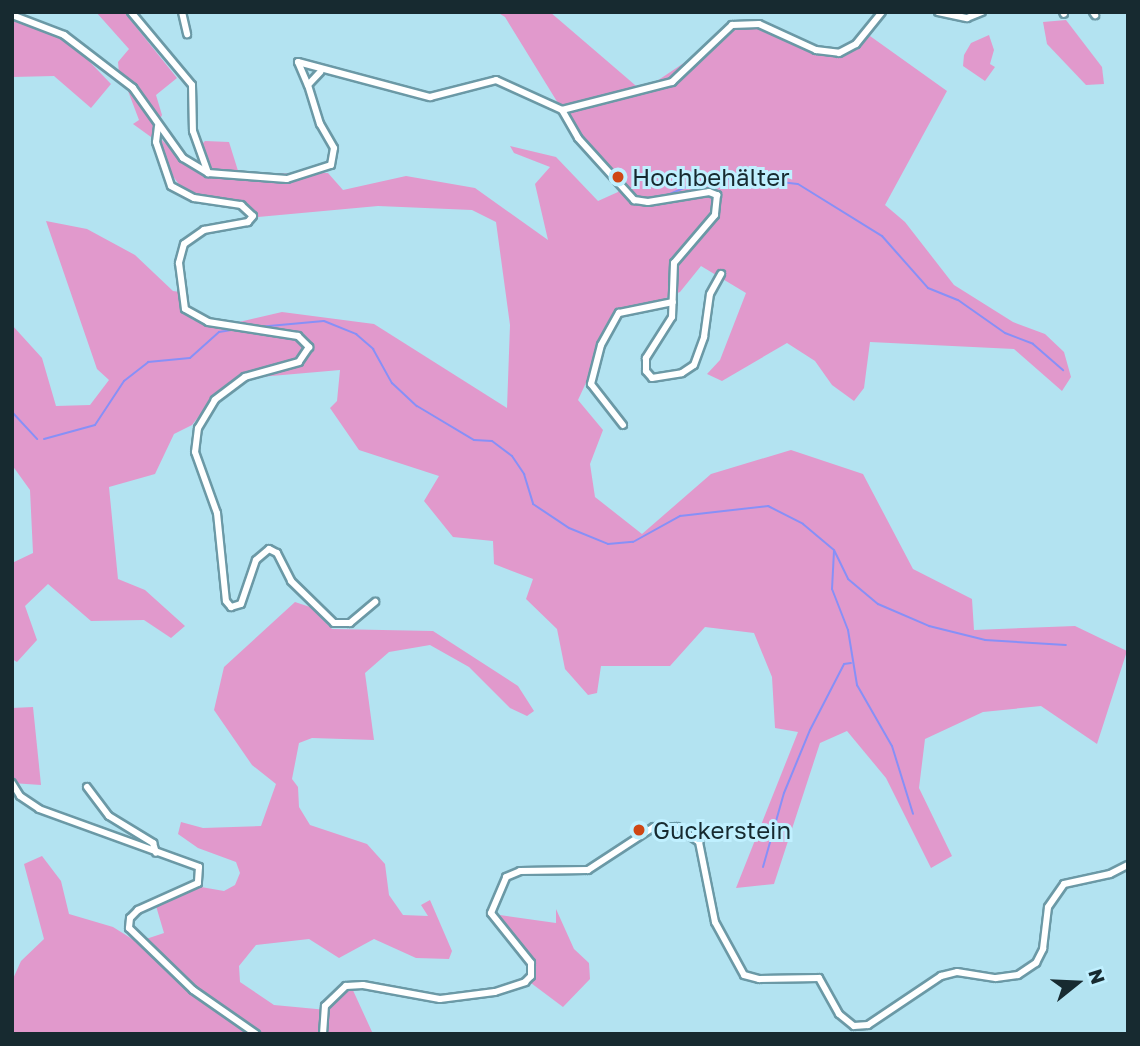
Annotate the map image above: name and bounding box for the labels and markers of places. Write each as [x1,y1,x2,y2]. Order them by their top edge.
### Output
place label: Hochbehälter [632,163,790,191]
marker: Hochbehälter [610,169,626,185]
place label: Guckerstein [653,816,791,844]
marker: Guckerstein [631,822,647,838]

